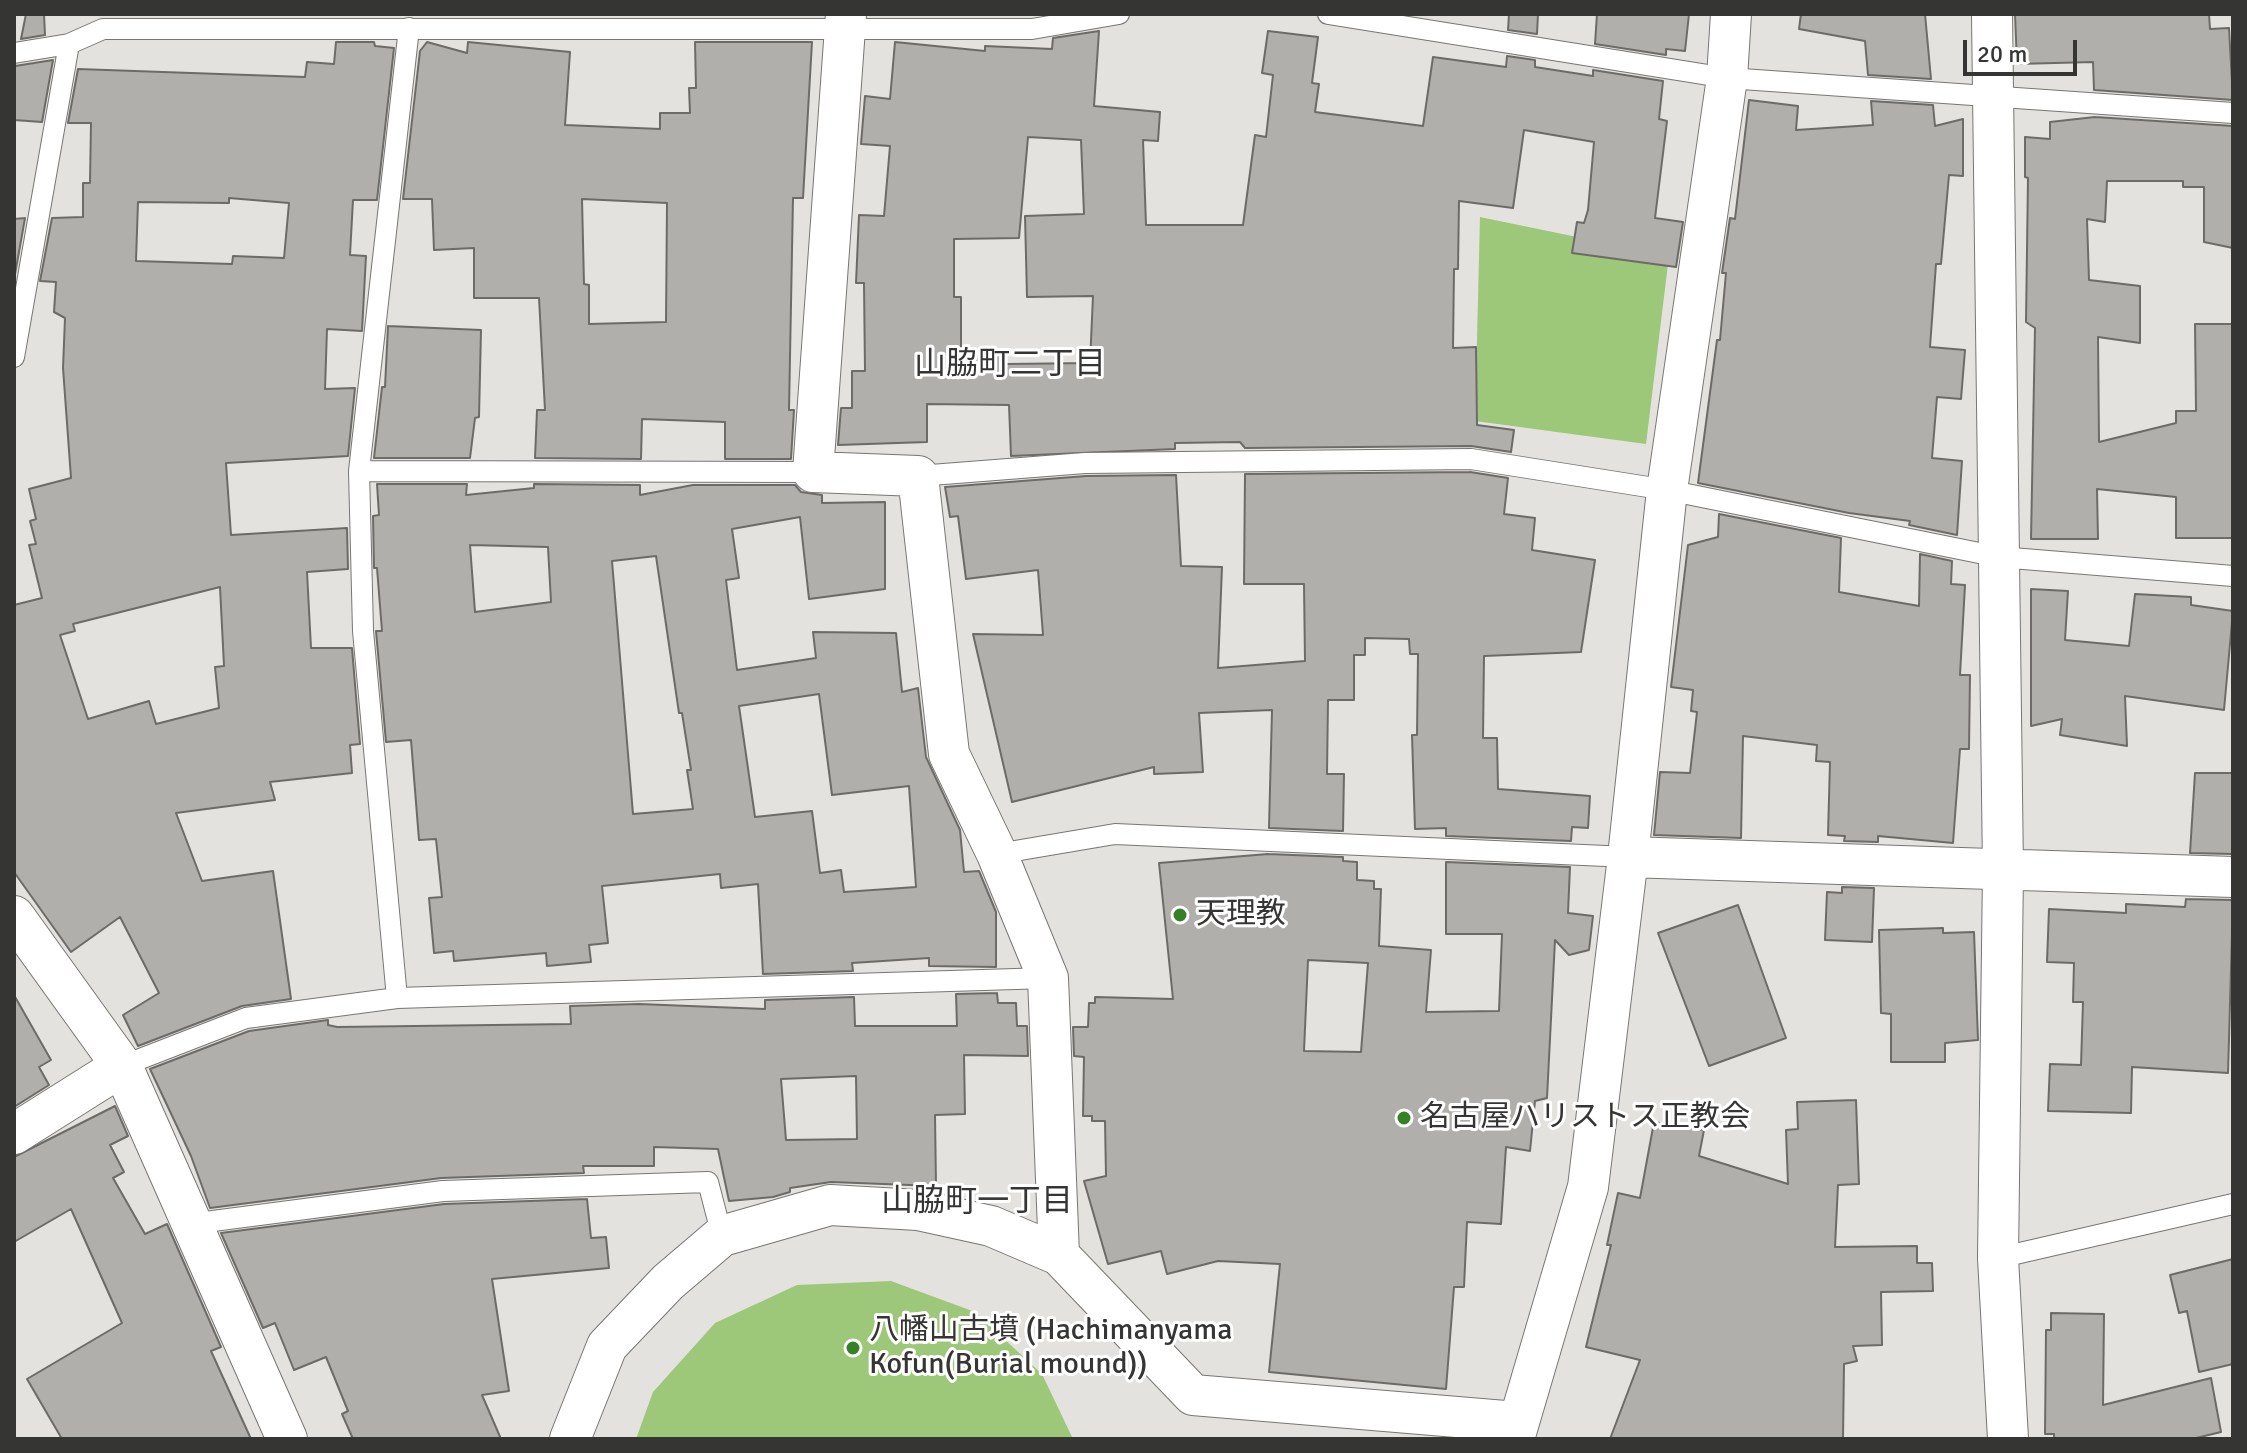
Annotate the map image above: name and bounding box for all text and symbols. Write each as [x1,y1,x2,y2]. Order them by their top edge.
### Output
scale bar [1967,24,2081,74]
text: 20 m [1977,39,2027,69]
district label: 山脇町二丁目 [914,347,1106,385]
place label: 天理教 [1196,897,1286,933]
marker: 天理教 [1171,906,1189,924]
place label: 名古屋ハリストス正教会 [1420,1100,1750,1136]
marker: 名古屋ハリストス正教会 [1395,1109,1413,1127]
district label: 山脇町一丁目 [881,1184,1073,1222]
place label: 八幡山古墳 (Hachimanyama Kofun(Burial mound)) [869,1313,1232,1384]
marker: 八幡山古墳 (Hachimanyama Kofun(Burial mound)) [844,1339,862,1357]

